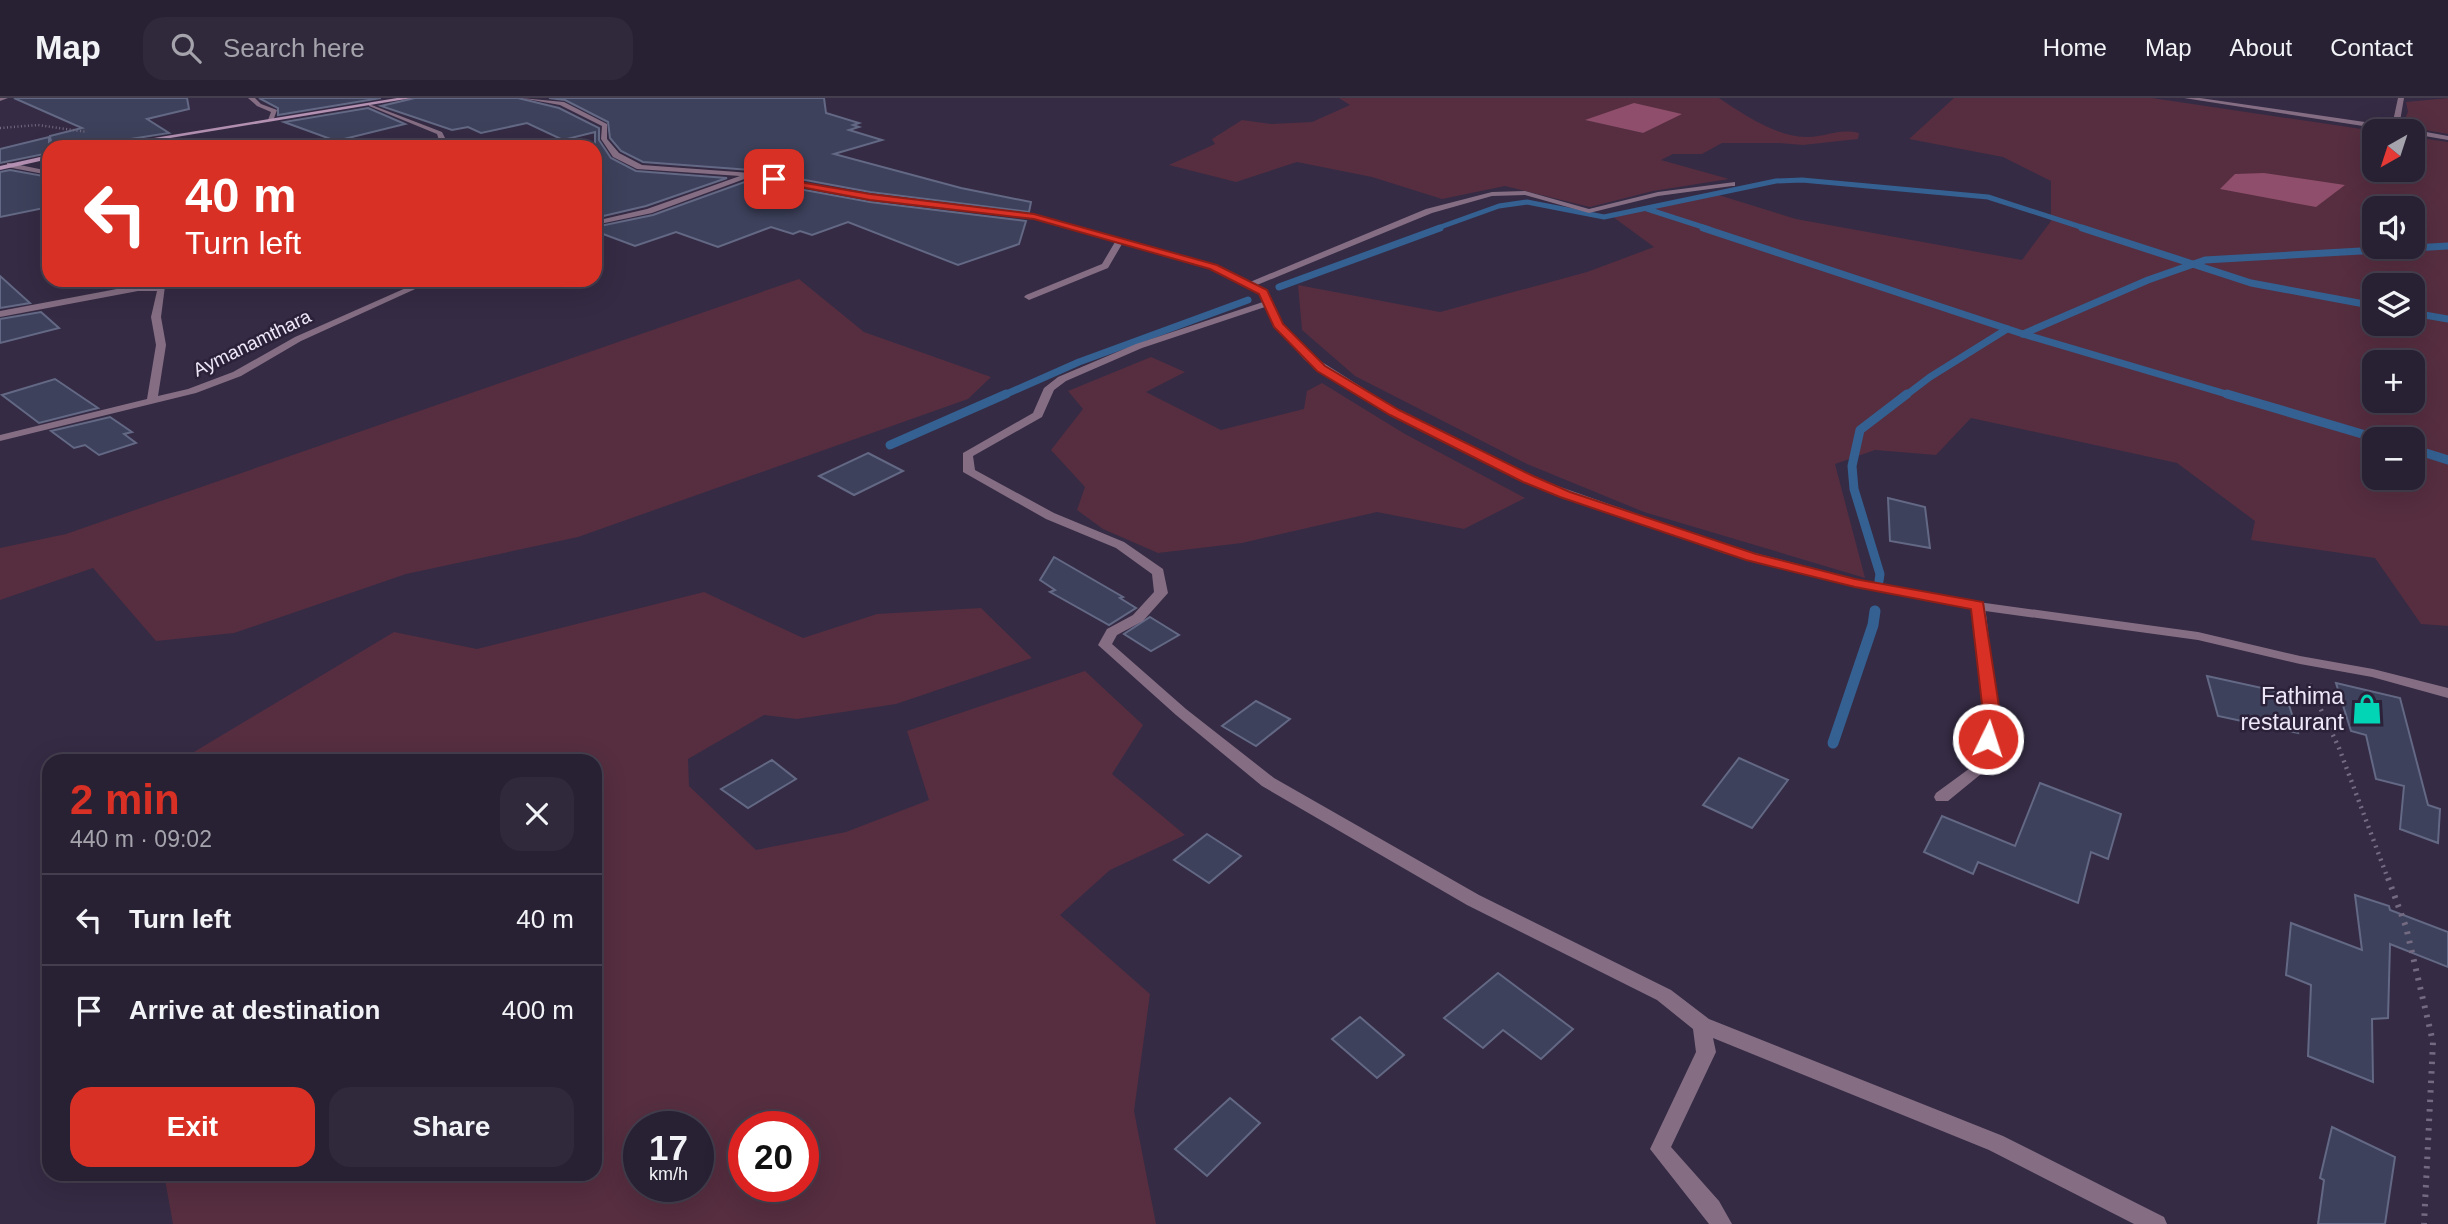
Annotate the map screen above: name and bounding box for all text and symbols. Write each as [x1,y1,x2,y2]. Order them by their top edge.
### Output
search box [143,17,633,80]
text: Map [35,29,101,66]
icon: search [167,29,205,67]
text: Search here [223,33,365,63]
text: Home [2043,34,2107,61]
text: Map [2145,34,2192,61]
text: About [2230,34,2292,61]
text: Contact [2330,34,2413,61]
north arrow [2362,119,2426,182]
map controls [2362,119,2425,490]
pin [744,149,804,209]
icon: arrive [755,160,793,198]
icon: left [70,168,161,259]
text: 40 m [185,168,297,222]
button: sound [2362,196,2425,259]
text: Turn left [185,225,301,261]
button: layers [2362,273,2425,336]
street label: Aymanamthara [190,305,315,381]
button: + [2362,350,2425,413]
button: − [2362,427,2425,490]
place label: Fathima restaurant [2240,683,2345,735]
shop icon: Fathima restaurant [2350,692,2384,726]
position arrow [1951,702,2025,776]
text: 2 min [70,776,180,823]
button: close [500,777,574,851]
text: 440 m · 09:02 [70,826,212,852]
icon: left [70,901,108,939]
text: Turn left [129,904,231,934]
text: 40 m [516,904,574,934]
icon: arrive [70,992,108,1030]
text: Arrive at destination [129,995,380,1025]
text: 400 m [502,995,574,1025]
button: Exit [70,1087,315,1167]
button: Share [329,1087,574,1167]
speed limit sign: 20 [728,1111,819,1202]
text: 17 [649,1128,688,1167]
text: km/h [649,1164,688,1184]

